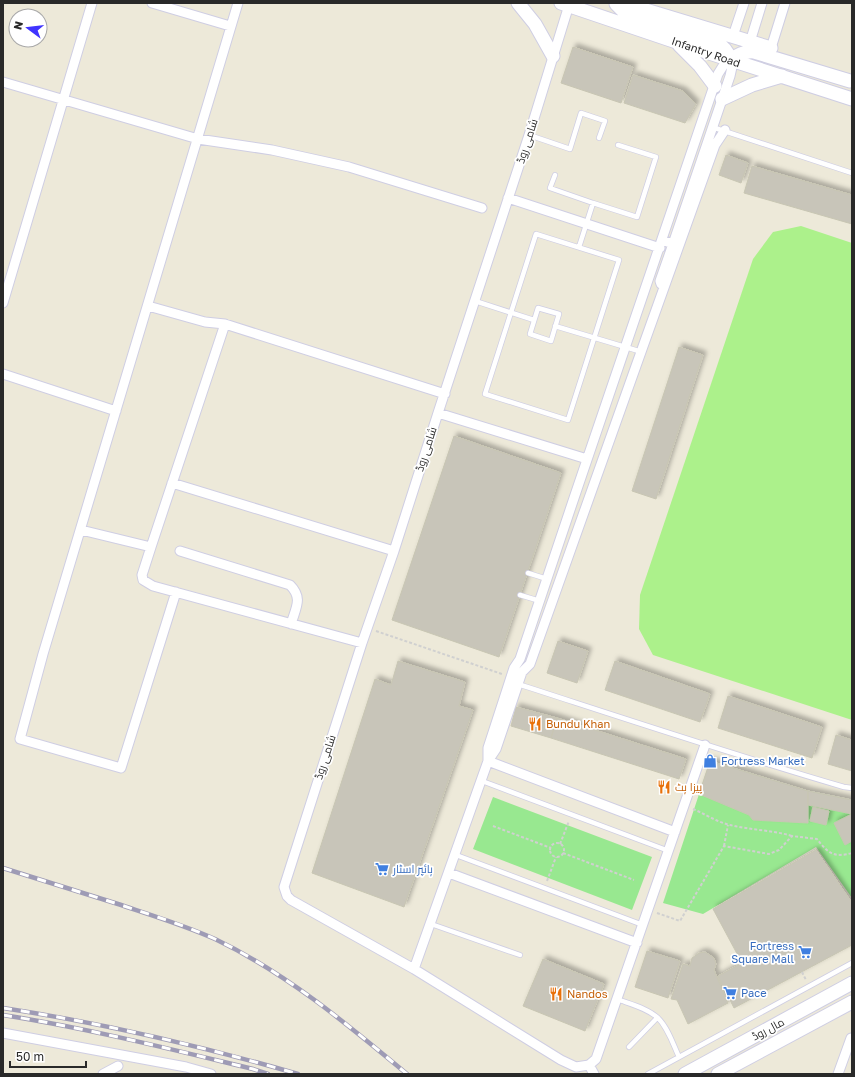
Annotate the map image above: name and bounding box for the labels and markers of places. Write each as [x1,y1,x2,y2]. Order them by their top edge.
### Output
restaurant icon: Bundu Khan [527,716,543,732]
place label: Bundu Khan [546,717,610,730]
shop icon: Fortress Market [702,753,718,769]
place label: Fortress Market [721,754,805,767]
restaurant icon: پیزا ہٹ [656,779,672,795]
place label: پیزا ہٹ [675,780,702,795]
supermarket icon: ہائپر اسٹار [374,861,390,877]
place label: ہائپر اسٹار [392,862,433,877]
place label: Fortress Square Mall [731,939,794,965]
supermarket icon: Fortress Square Mall [797,944,813,960]
supermarket icon: Pace [722,985,738,1001]
restaurant icon: Nandos [548,986,564,1002]
place label: Pace [741,986,767,999]
place label: Nandos [567,987,608,1000]

